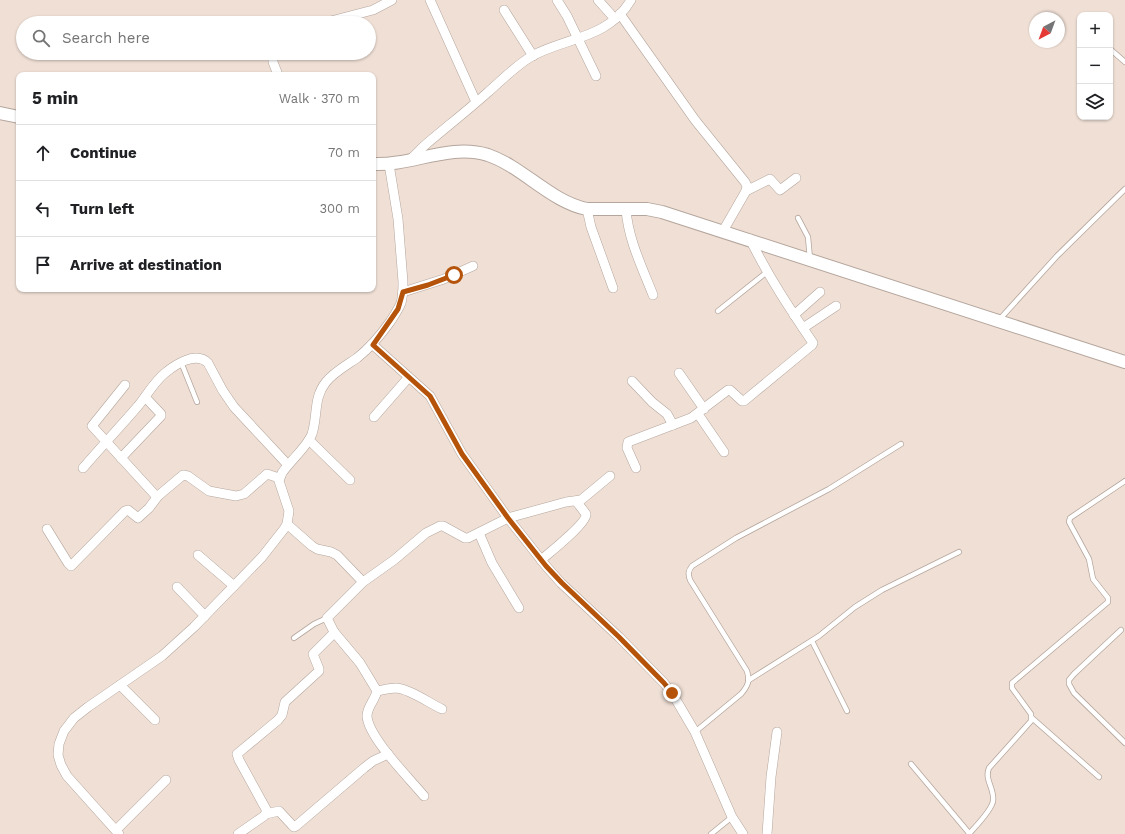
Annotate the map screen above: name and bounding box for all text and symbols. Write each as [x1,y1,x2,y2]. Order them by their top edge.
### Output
north arrow [1029,12,1065,48]
map controls [1077,12,1113,120]
button: + [1077,12,1113,48]
search box [16,16,376,60]
icon: search [30,27,52,49]
text: Search here [62,29,150,47]
button: − [1077,48,1113,84]
button: layers [1077,84,1113,120]
text: 5 min [32,88,78,108]
text: Walk · 370 m [279,91,360,106]
icon: ahead [32,142,54,164]
text: Continue [70,144,137,162]
text: 70 m [328,145,360,160]
icon: left [32,198,54,220]
text: Turn left [70,200,134,218]
text: 300 m [319,201,360,216]
icon: arrive [32,254,54,276]
text: Arrive at destination [70,256,222,274]
route start [445,266,463,284]
route end [663,684,681,702]

